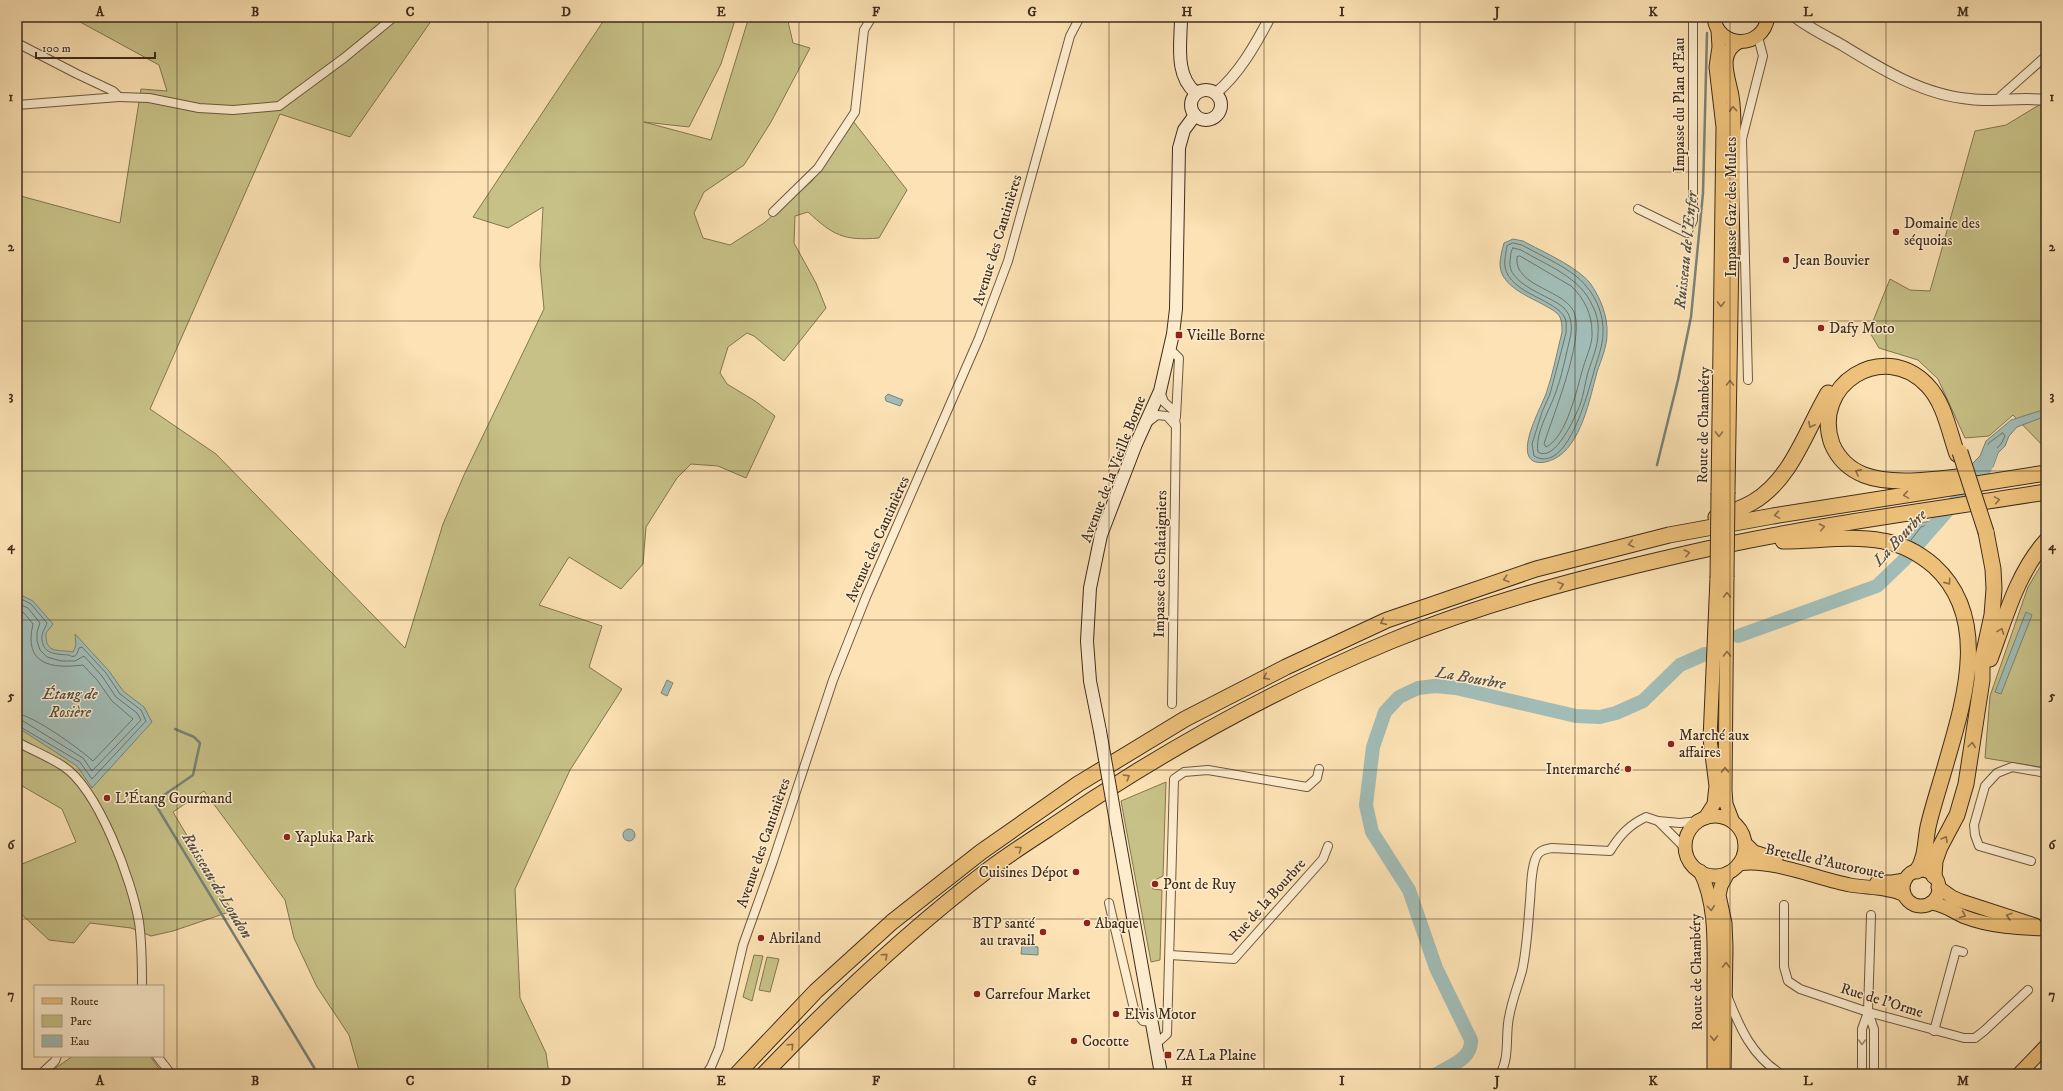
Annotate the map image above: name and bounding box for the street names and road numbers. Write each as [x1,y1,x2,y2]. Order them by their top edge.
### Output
street label: Impasse du Plan d'Eau [1670,38,1689,172]
street label: Impasse Gaz des Mulets [1722,137,1741,277]
street label: Avenue des Cantinières [969,172,1026,308]
street label: Route de Chambéry [1693,365,1714,484]
street label: Avenue de la Vieille Borne [1077,393,1150,545]
street label: Avenue des Cantinières [841,473,914,605]
street label: Impasse des Châtaigniers [1150,490,1171,638]
street label: Avenue des Cantinières [732,776,795,910]
street label: Bretelle d'Autoroute [1764,840,1886,883]
street label: Rue de la Bourbre [1225,855,1310,946]
street label: Route de Chambéry [1686,912,1707,1031]
street label: Rue de l'Orme [1838,979,1926,1022]

